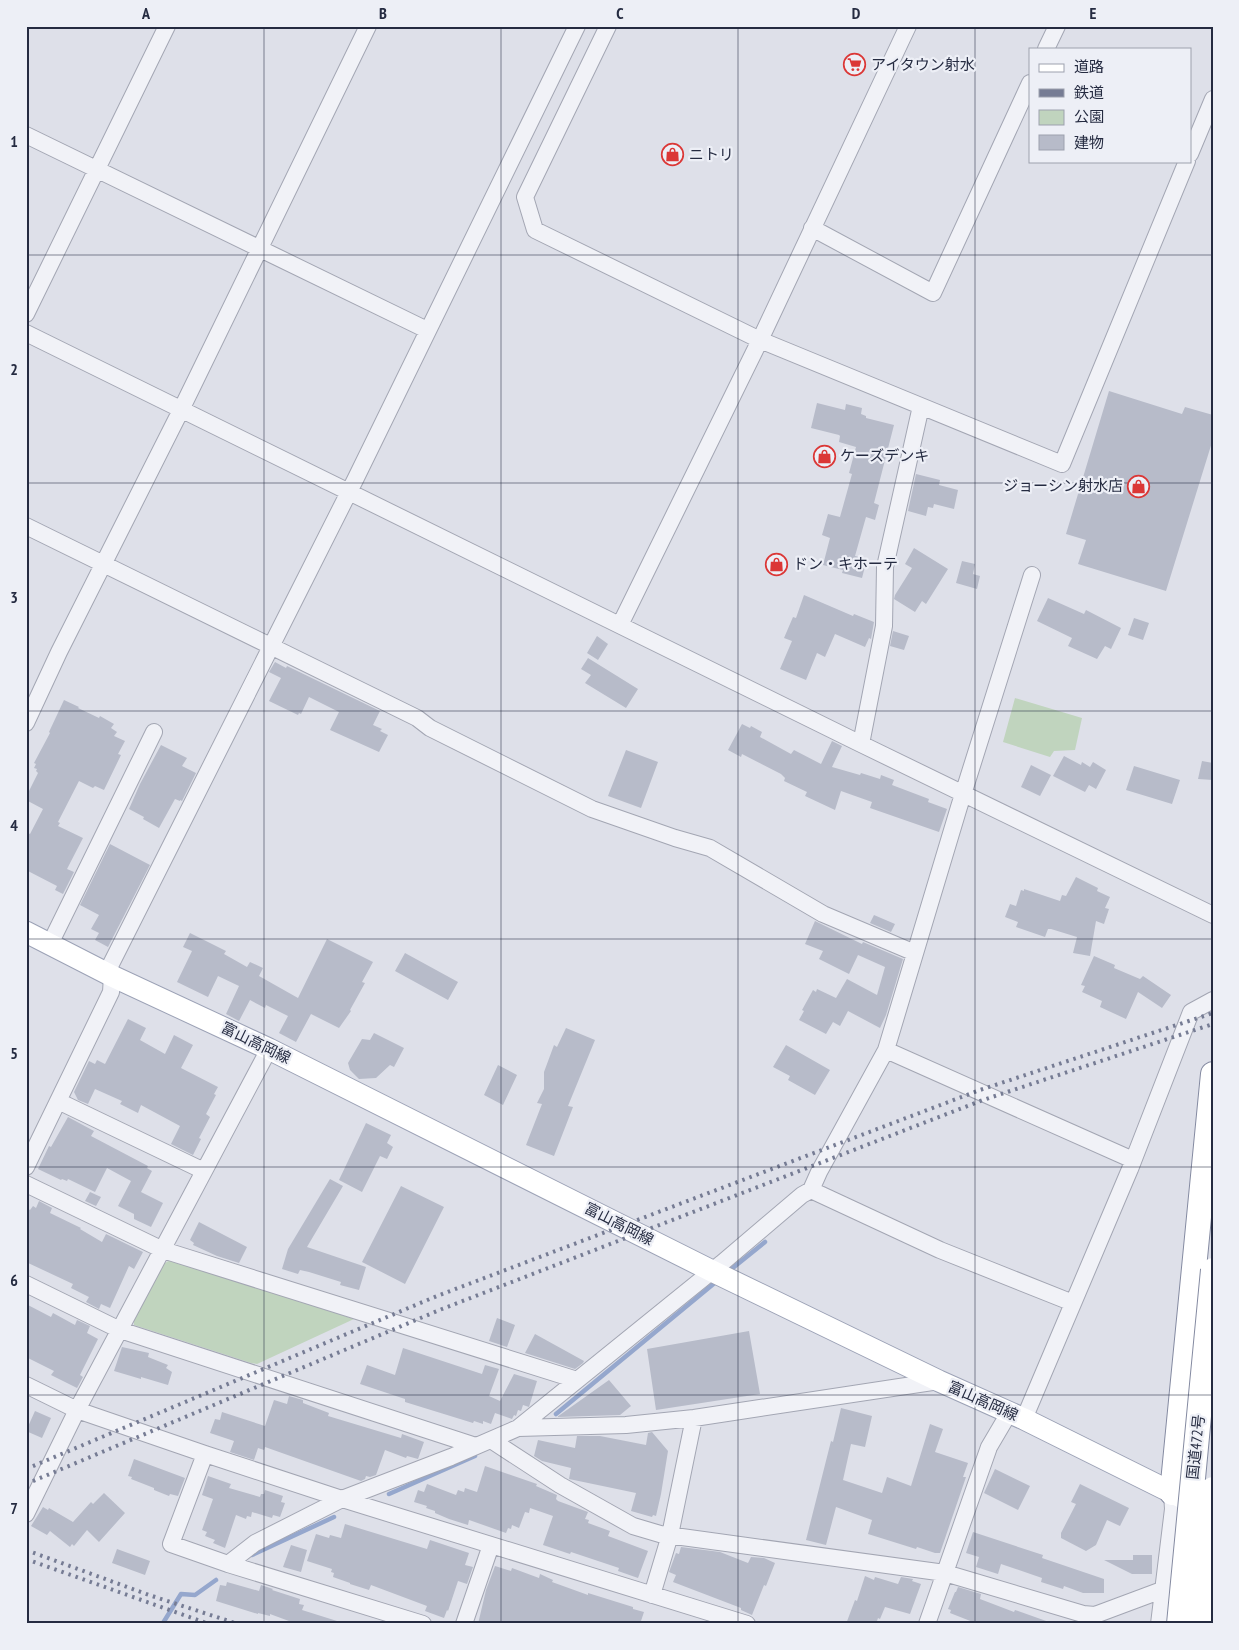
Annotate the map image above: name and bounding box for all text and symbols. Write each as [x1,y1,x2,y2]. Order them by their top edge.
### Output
text: A [141,3,151,23]
text: B [379,3,387,23]
text: C [616,3,624,23]
text: D [852,3,861,23]
text: E [1090,3,1097,23]
legend [1029,48,1192,162]
supermarket icon: アイタウン射水 [843,53,867,77]
place label: アイタウン射水 [871,55,975,74]
text: 道路 [1074,57,1104,76]
text: 鉄道 [1074,83,1104,102]
text: 公園 [1074,107,1104,126]
text: 1 [10,131,18,151]
text: 建物 [1074,133,1104,152]
shop icon: ニトリ [661,143,685,167]
place label: ニトリ [689,145,734,164]
text: 2 [10,359,18,379]
shop icon: ケーズデンキ [812,444,836,468]
place label: ケーズデンキ [840,446,929,465]
shop icon: ジョーシン射水店 [1127,474,1151,498]
place label: ジョーシン射水店 [1003,476,1123,495]
shop icon: ドン・キホーテ [765,552,789,576]
place label: ドン・キホーテ [793,554,898,573]
text: 3 [10,587,18,607]
text: 4 [10,815,18,835]
street label: 富山高岡線 [218,1018,294,1068]
text: 5 [10,1043,18,1063]
street label: 富山高岡線 [581,1198,657,1249]
text: 6 [10,1270,18,1290]
street label: 富山高岡線 [945,1377,1021,1424]
street label: 国道472号 [1183,1414,1208,1480]
text: 7 [10,1498,18,1518]

